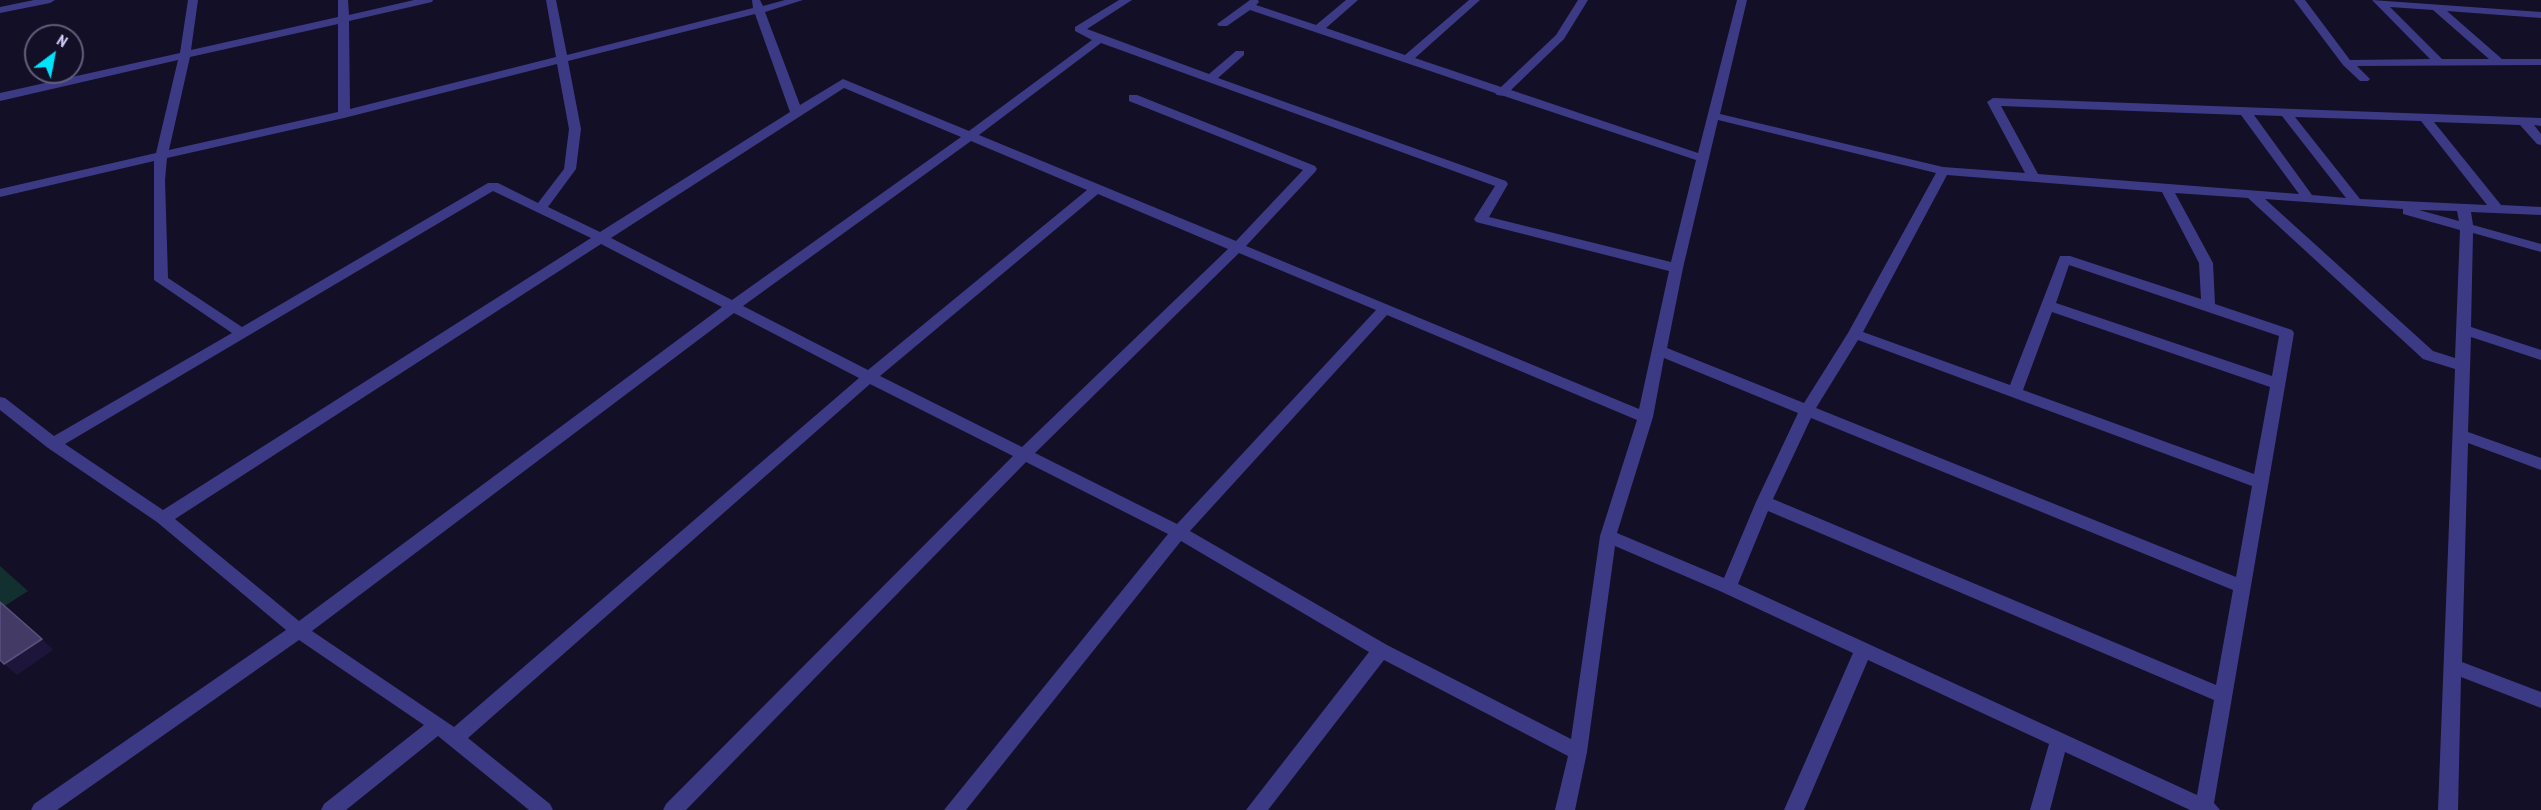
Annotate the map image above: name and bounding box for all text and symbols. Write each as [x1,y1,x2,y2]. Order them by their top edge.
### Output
north arrow [24,24,84,84]
text: N [54,30,71,51]

